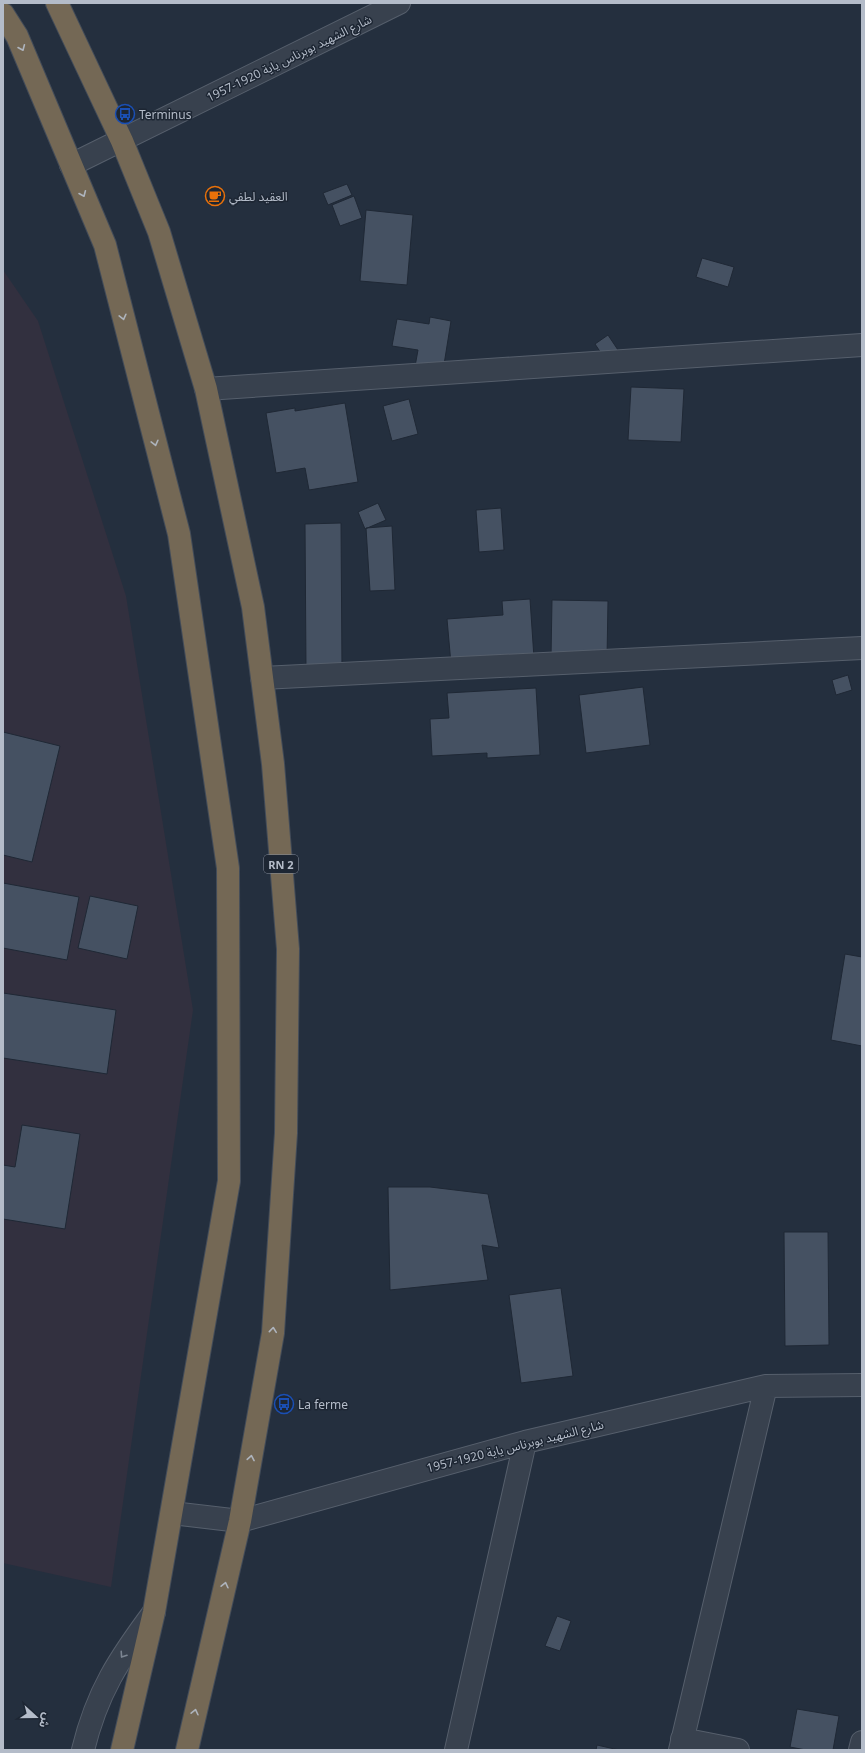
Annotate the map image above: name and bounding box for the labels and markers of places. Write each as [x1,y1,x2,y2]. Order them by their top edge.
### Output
bus stop icon: Terminus [114,103,136,125]
place label: Terminus [139,106,192,123]
cafe icon: العقيد لطفي [204,185,226,207]
place label: العقيد لطفي [229,188,288,206]
bus stop icon: La ferme [273,1393,295,1415]
place label: La ferme [298,1396,348,1413]

